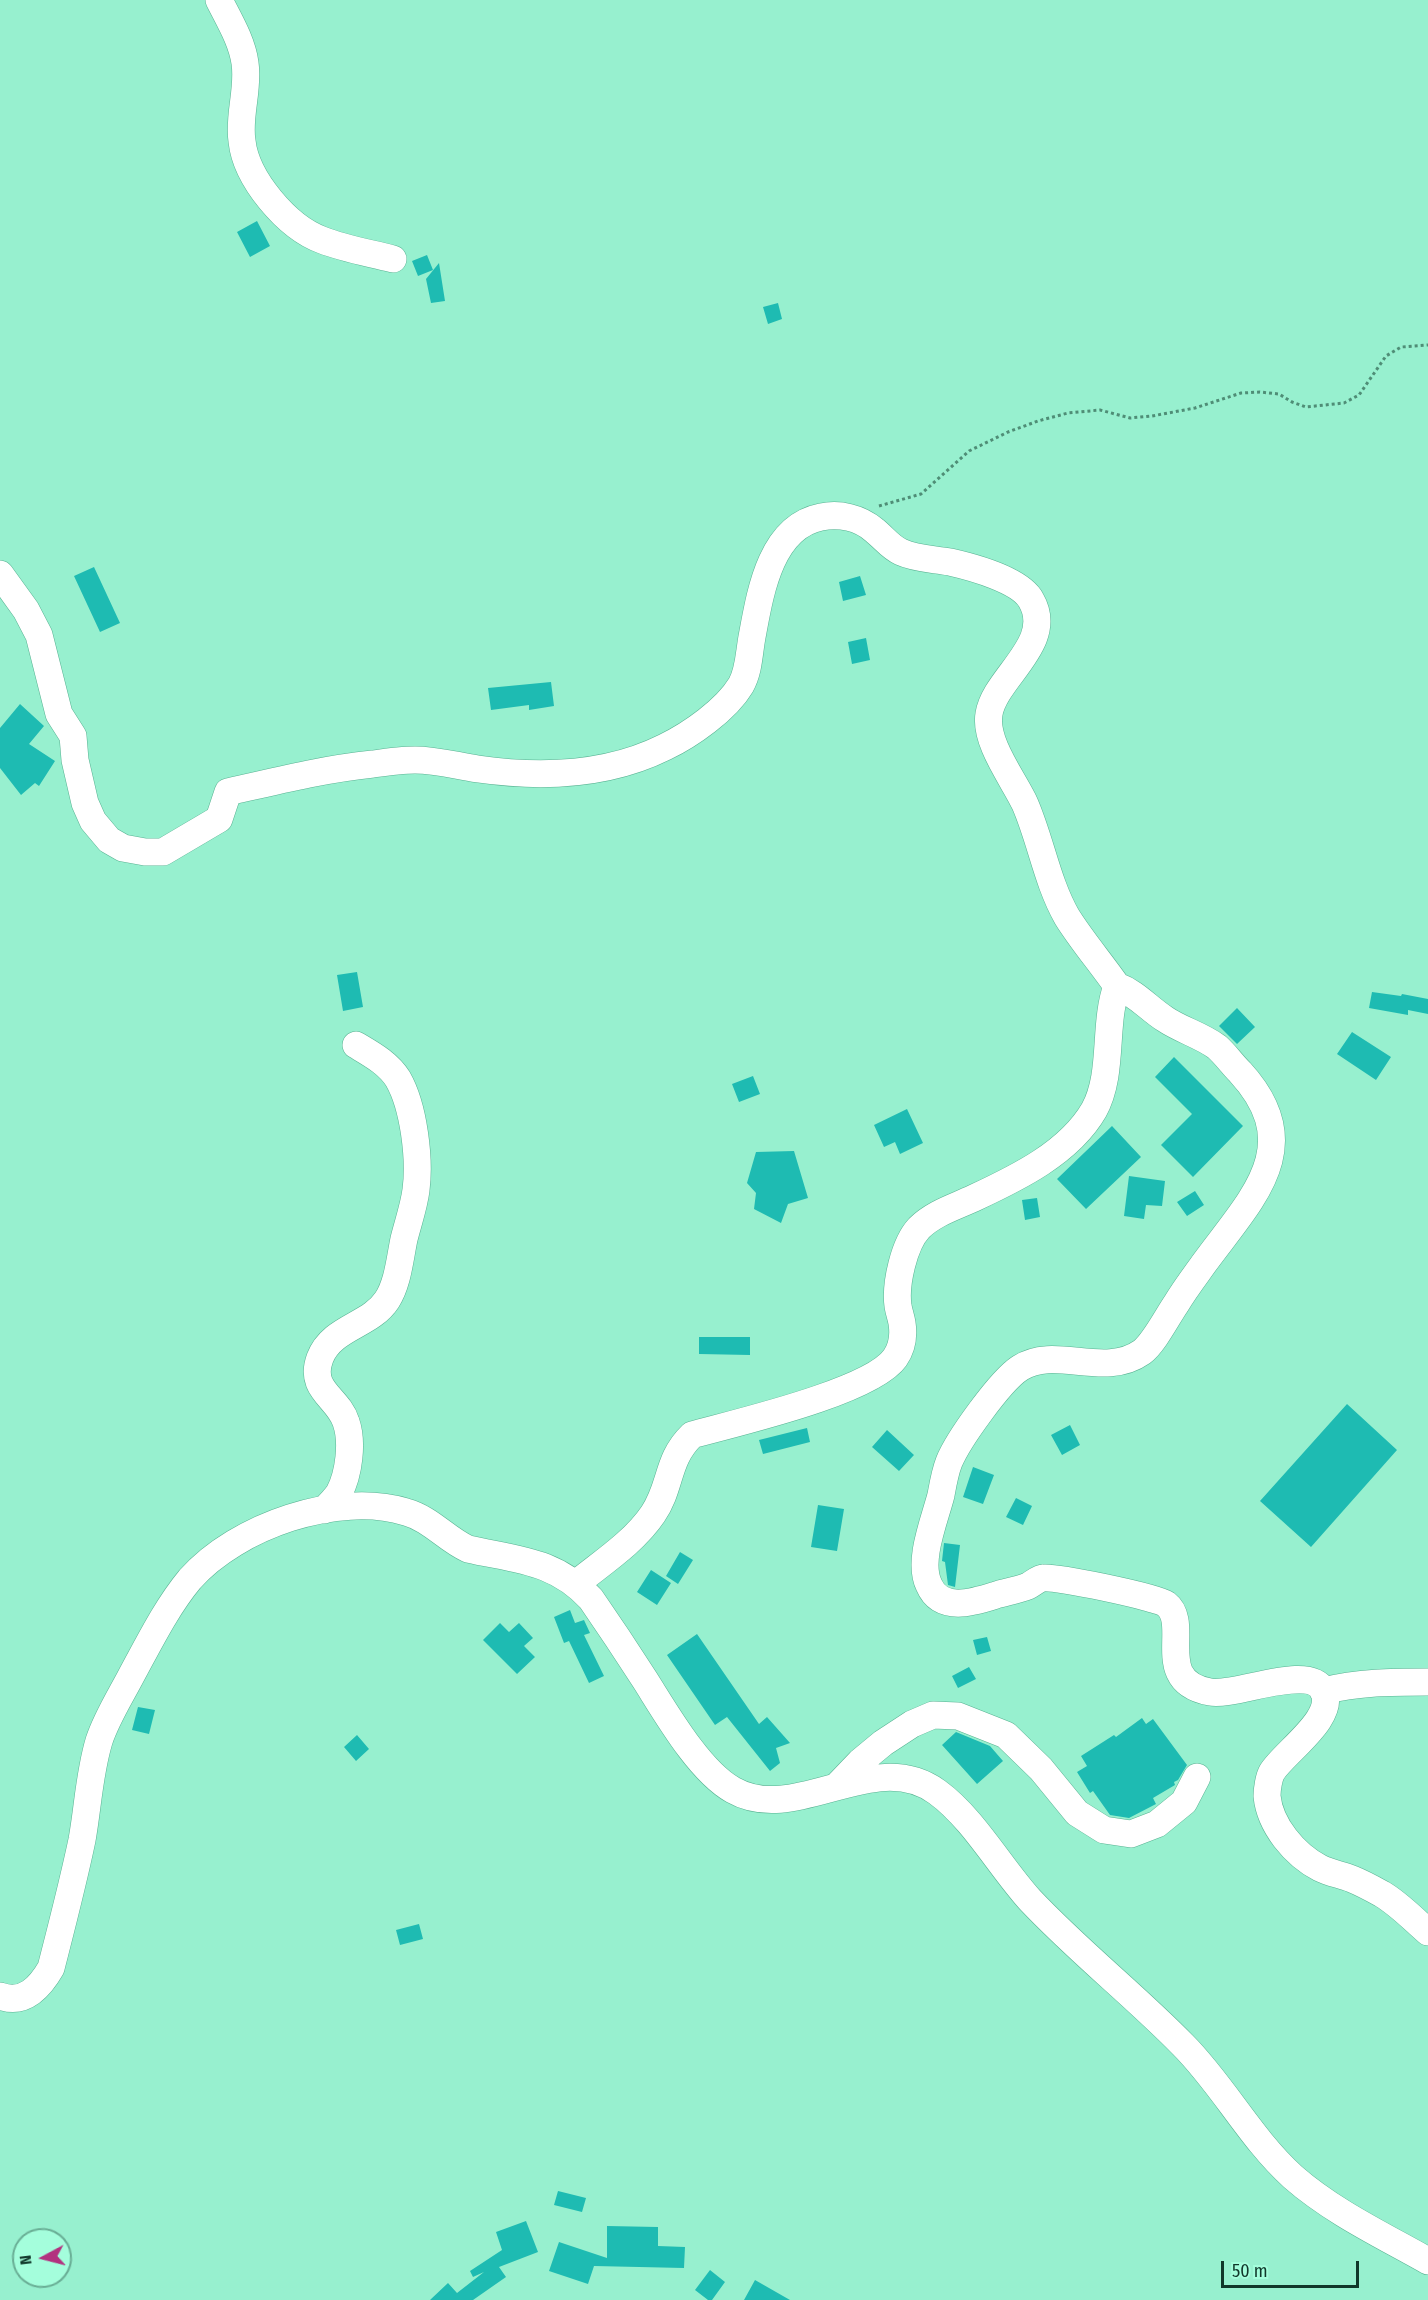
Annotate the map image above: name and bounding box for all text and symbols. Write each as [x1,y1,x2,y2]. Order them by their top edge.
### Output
north arrow [12,2228,72,2288]
scale bar [1224,2249,1362,2287]
text: N [16,2254,36,2266]
text: 50 m [1232,2260,1268,2282]

